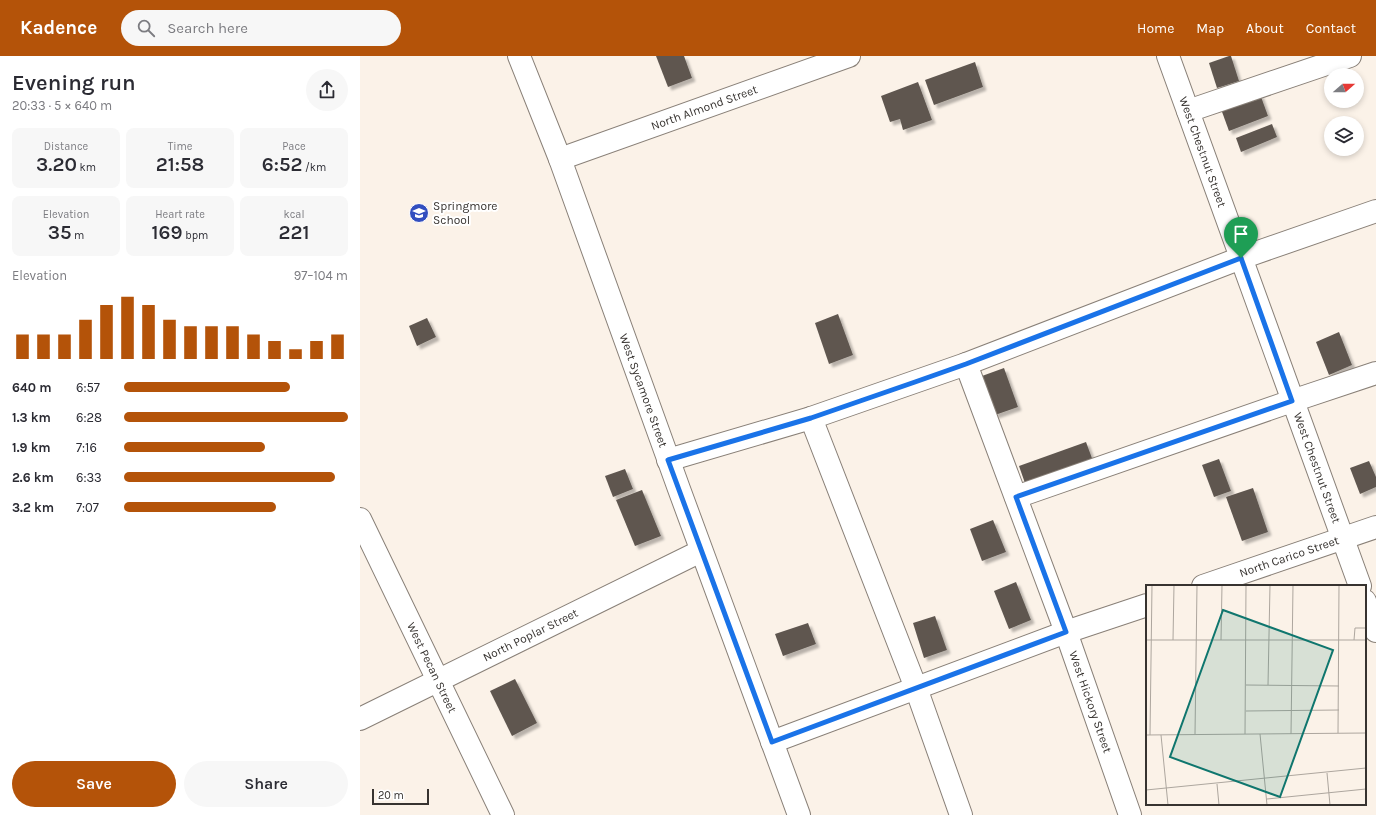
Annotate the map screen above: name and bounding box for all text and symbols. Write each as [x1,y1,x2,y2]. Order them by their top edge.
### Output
search box [121,10,401,46]
text: Kadence [20,17,97,39]
icon: search [135,17,157,39]
text: Search here [167,19,248,37]
text: Home [1137,20,1174,37]
text: Map [1196,20,1224,37]
text: About [1246,20,1284,37]
text: Contact [1306,20,1356,37]
north arrow [1324,68,1364,108]
map controls [1324,68,1364,156]
button: share [306,69,348,111]
text: Evening run [12,70,136,96]
street label: North Almond Street [649,82,760,133]
street label: West Chestnut Street [1176,95,1229,210]
text: 20:33 · 5 × 640 m [12,98,112,113]
button: layers [1324,116,1364,156]
text: Distance [44,140,88,153]
text: Time [168,140,192,153]
text: Pace [282,140,306,153]
text: 3.20 [36,153,77,176]
text: 21:58 [156,153,204,176]
text: 6:52 [262,153,302,176]
text: km [77,161,96,174]
text: /km [302,161,326,174]
place label: Springmore School [433,199,497,227]
school or university icon: Springmore School [408,202,430,224]
text: Elevation [43,208,89,221]
text: Heart rate [155,208,205,221]
text: kcal [283,208,305,221]
pin [1224,217,1258,258]
text: 35 [48,221,71,244]
text: 169 [152,221,183,244]
text: 221 [279,221,309,244]
icon: arrive [1230,223,1252,245]
text: m [71,229,84,242]
text: bpm [183,229,208,242]
text: Elevation [12,268,67,283]
text: 97–104 m [294,268,348,283]
street label: West Sycamore Street [617,332,671,450]
text: 640 m [12,380,51,395]
text: 6:57 [76,380,100,395]
text: 1.3 km [12,410,51,425]
text: 6:28 [76,410,102,425]
street label: West Chestnut Street [1291,411,1344,526]
text: 1.9 km [12,440,51,455]
text: 7:16 [76,440,97,455]
text: 2.6 km [12,470,54,485]
text: 6:33 [76,470,102,485]
text: 3.2 km [12,500,54,515]
text: 7:07 [76,500,99,515]
street label: North Carico Street [1238,533,1341,580]
inset map [1146,585,1366,805]
street label: North Poplar Street [481,606,581,664]
street label: West Pecan Street [404,620,460,716]
street label: West Hickory Street [1066,649,1115,755]
button: Save [12,761,176,807]
button: Share [184,761,348,807]
scale bar [372,787,429,806]
text: 20 m [378,789,404,802]

